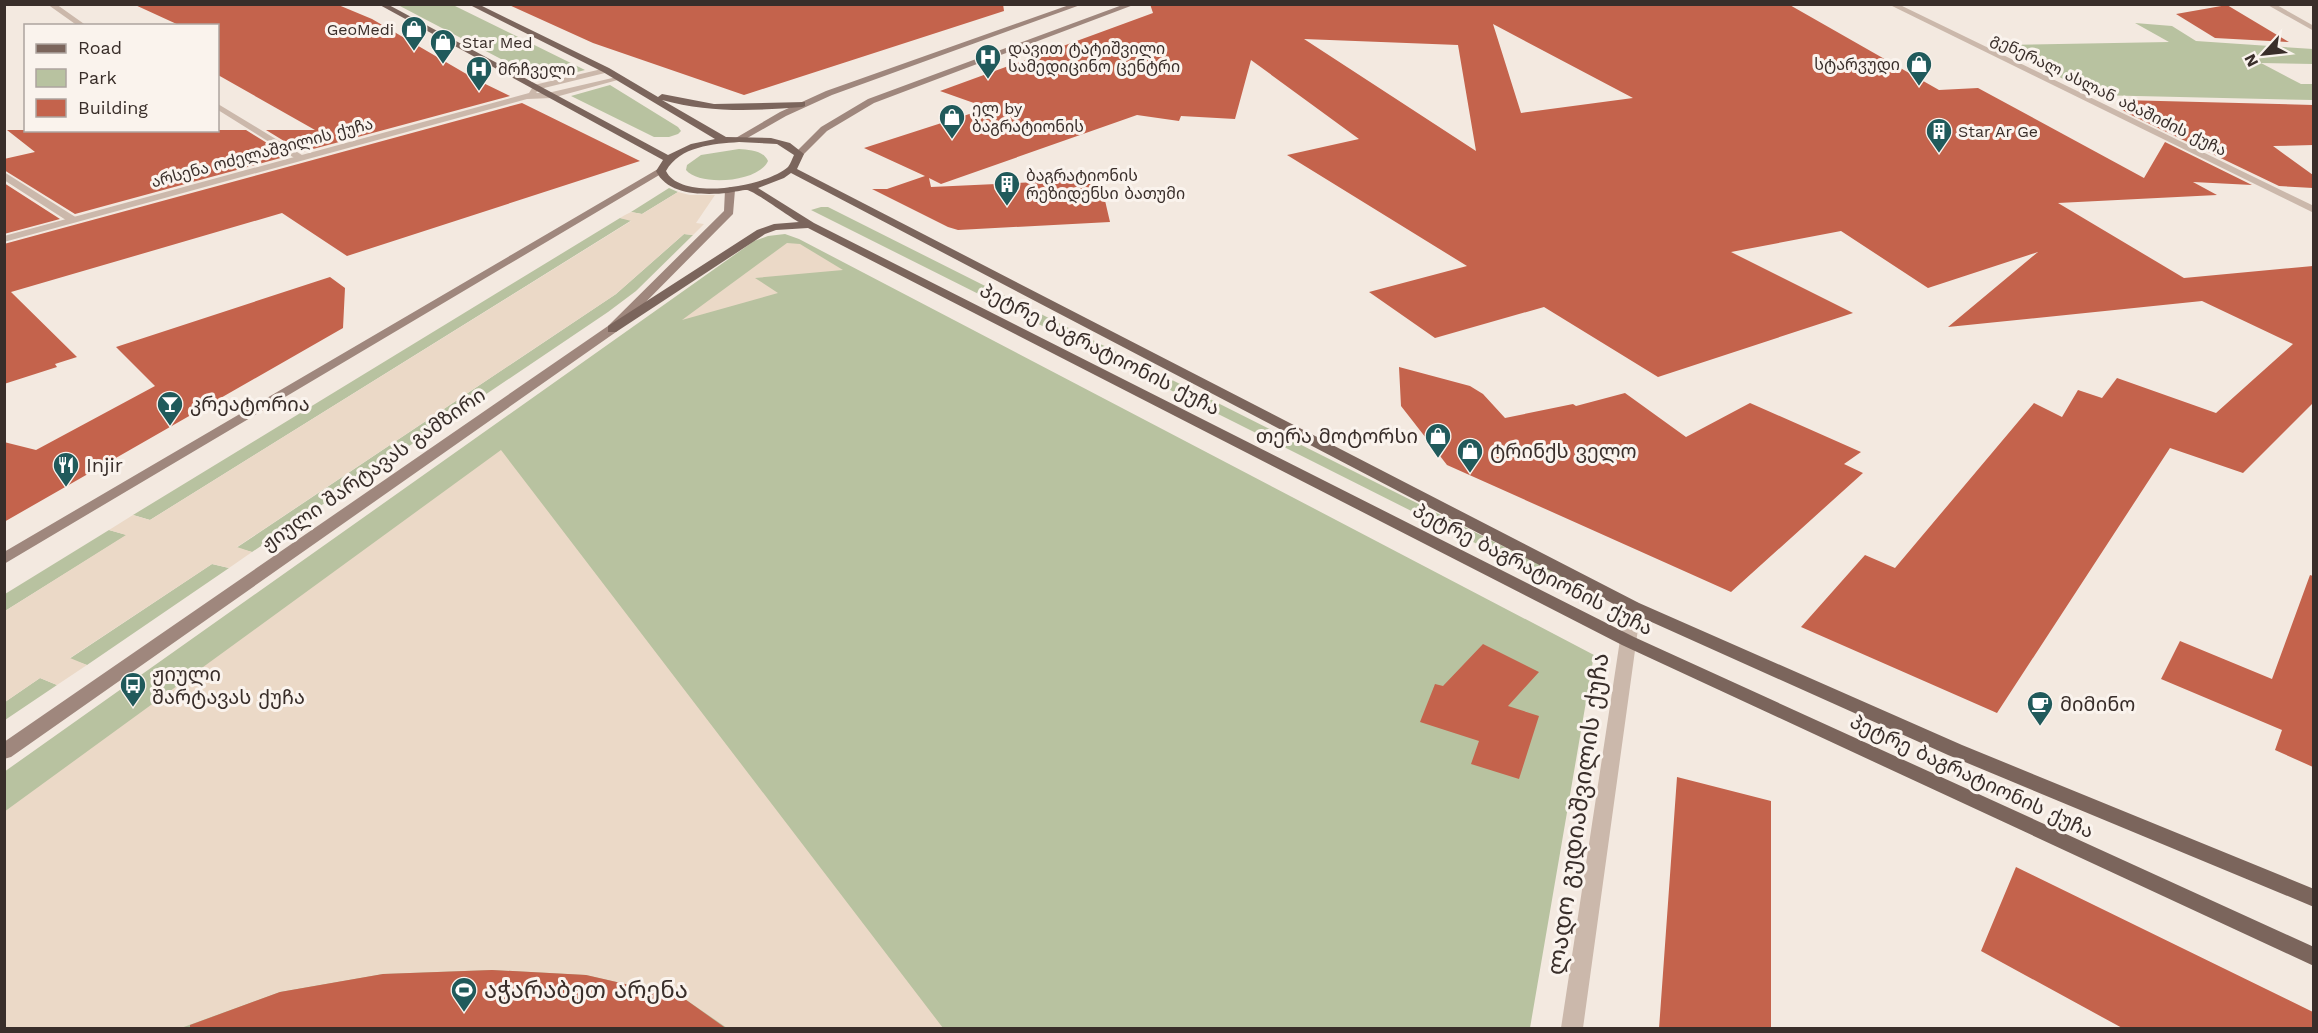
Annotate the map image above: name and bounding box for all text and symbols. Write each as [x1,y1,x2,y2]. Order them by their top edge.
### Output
shop icon: GeoMedi [399,14,429,52]
place label: GeoMedi [327,20,394,39]
legend [24,24,219,132]
north arrow [2234,24,2294,84]
shop icon: Star Med [428,27,458,65]
street label: გენერალ ასლან აბაშიძის ქუჩა [1987,29,2230,161]
place label: Star Med [462,33,532,52]
text: Road [78,37,122,58]
place label: დავით ტატიშვილი სამედიცინო ცენტრი [1008,39,1180,77]
hospital icon: დავით ტატიშვილი სამედიცინო ცენტრი [973,42,1003,80]
shop icon: სტარვუდი [1904,49,1934,87]
text: N [2240,51,2262,70]
hospital icon: მრჩველი [464,54,494,92]
place label: სტარვუდი [1814,55,1900,75]
place label: მრჩველი [498,60,575,80]
text: Park [78,67,117,88]
text: Building [78,97,148,118]
place label: ელ by ბაგრატიონის [972,99,1084,136]
shop icon: ელ by ბაგრატიონის [937,102,967,140]
street label: არსენა ოძელაშვილის ქუჩა [149,114,375,192]
building icon: Star Ar Ge [1924,116,1954,154]
place label: Star Ar Ge [1958,122,2038,141]
place label: ბაგრატიონის რეზიდენსი ბათუმი [1026,166,1185,204]
building icon: ბაგრატიონის რეზიდენსი ბათუმი [992,169,1022,207]
street label: პეტრე ბაგრატიონის ქუჩა [976,278,1224,420]
street label: ჟიული შარტავას გამზირი [256,382,490,557]
bar icon: კრეატორია [155,389,185,427]
place label: კრეატორია [190,392,310,416]
shop icon: თერა მოტორსი [1423,421,1453,459]
place label: თერა მოტორსი [1256,424,1418,448]
shop icon: ტრინქს ველო [1455,436,1485,474]
place label: ტრინქს ველო [1490,439,1637,464]
restaurant icon: Injir [51,450,81,488]
place label: Injir [86,453,123,477]
street label: პეტრე ბაგრატიონის ქუჩა [1409,498,1657,640]
street label: ლადო გუდიაშვილის ქუჩა [1542,651,1614,977]
place label: ჟიული შარტავას ქუჩა [152,662,305,709]
bus stop icon: ჟიული შარტავას ქუჩა [118,670,148,708]
cafe icon: მიმინო [2025,689,2055,727]
place label: მიმინო [2060,692,2135,716]
street label: პეტრე ბაგრატიონის ქუჩა [1846,709,2098,843]
sports icon: აჭარაბეთ არენა [449,975,479,1013]
place label: აჭარაბეთ არენა [484,976,688,1004]

